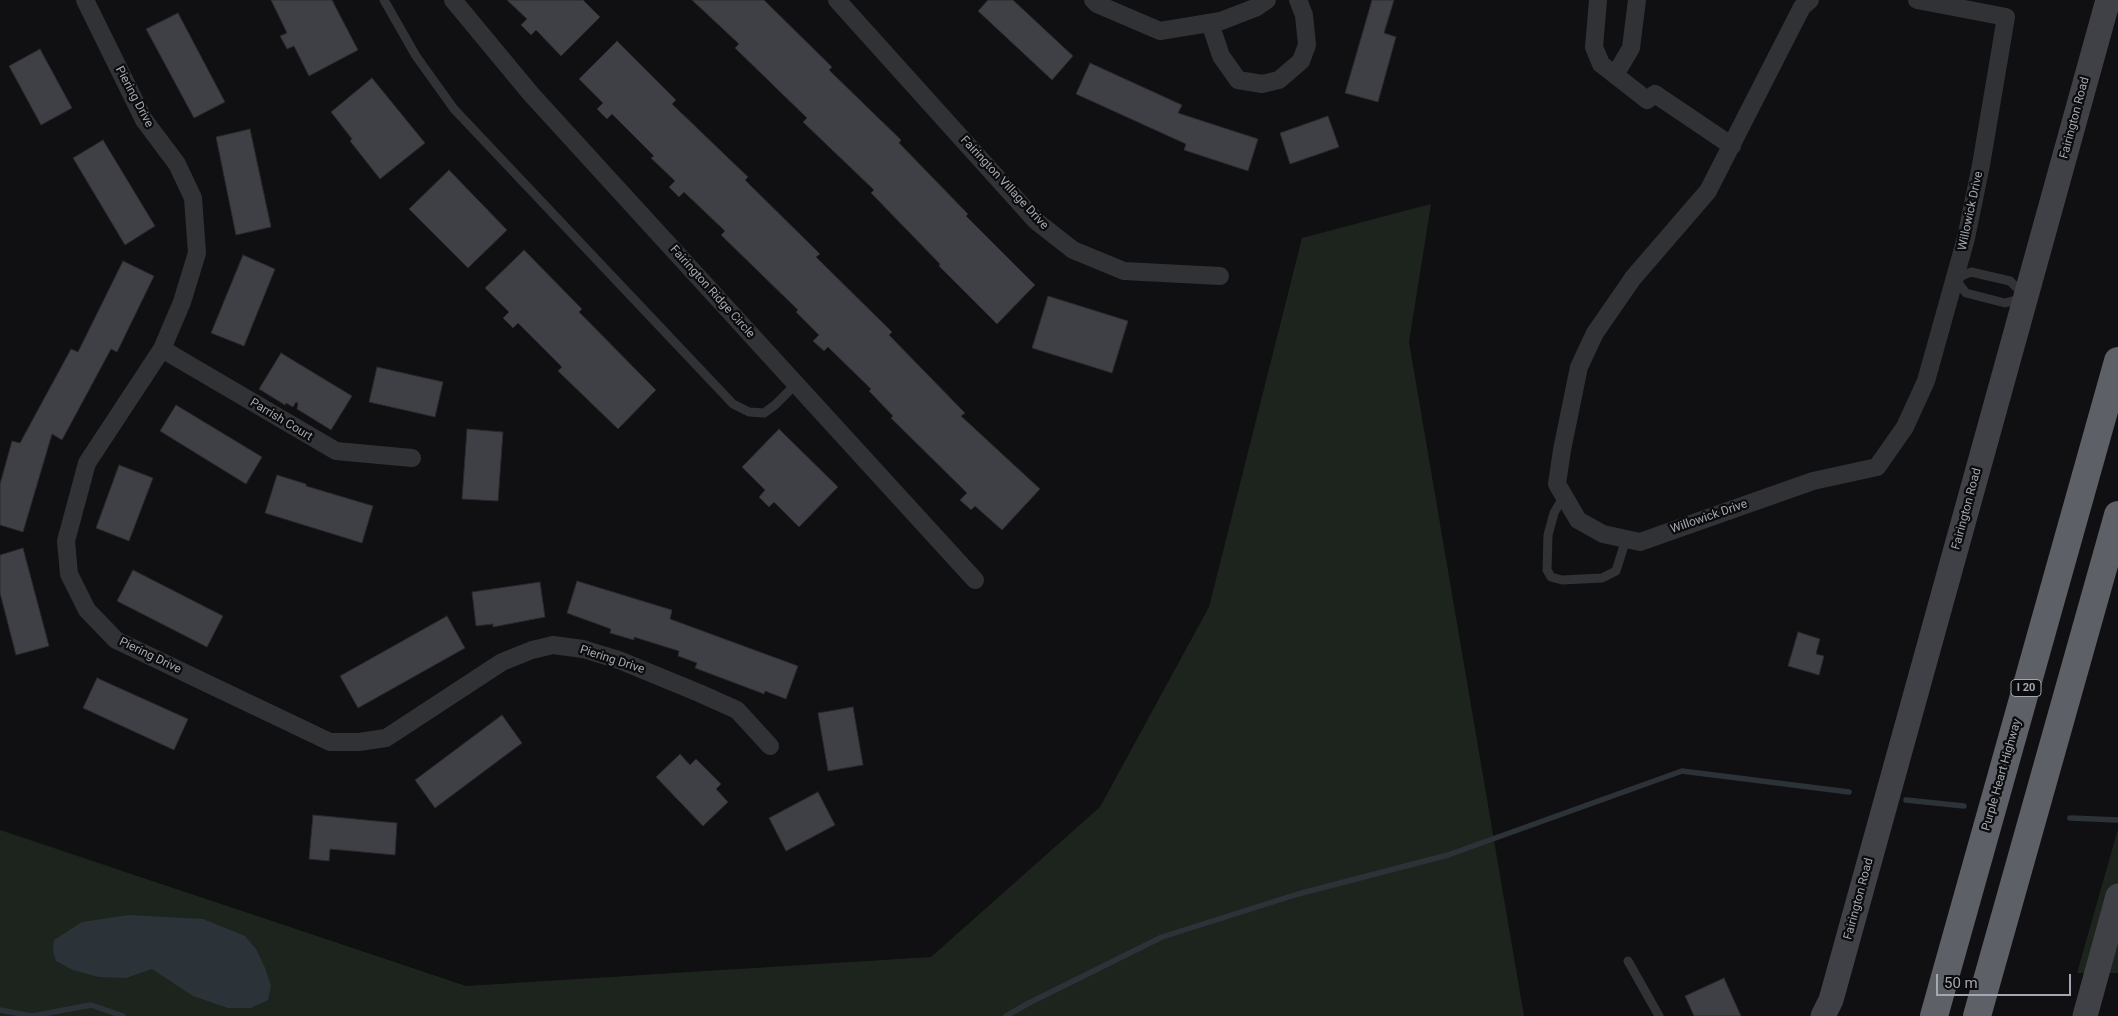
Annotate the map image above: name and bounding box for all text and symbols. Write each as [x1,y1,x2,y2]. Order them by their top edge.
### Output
street label: Piering Drive [112,64,156,130]
street label: Fairington Road [2057,76,2093,160]
street label: Fairington Village Drive [957,133,1051,233]
street label: Willowick Drive [1956,170,1986,252]
street label: Fairington Ridge Circle [667,243,757,341]
street label: Parrish Court [247,396,315,444]
street label: Fairington Road [1949,467,1985,551]
street label: Willowick Drive [1669,497,1749,537]
street label: Piering Drive [117,635,183,677]
street label: Piering Drive [578,643,646,677]
road number: I 20 [2011,680,2041,696]
street label: Purple Heart Highway [1979,717,2025,833]
street label: Fairington Road [1841,857,1877,941]
scale bar [1938,964,2073,996]
text: 50 m [1944,974,1978,992]

